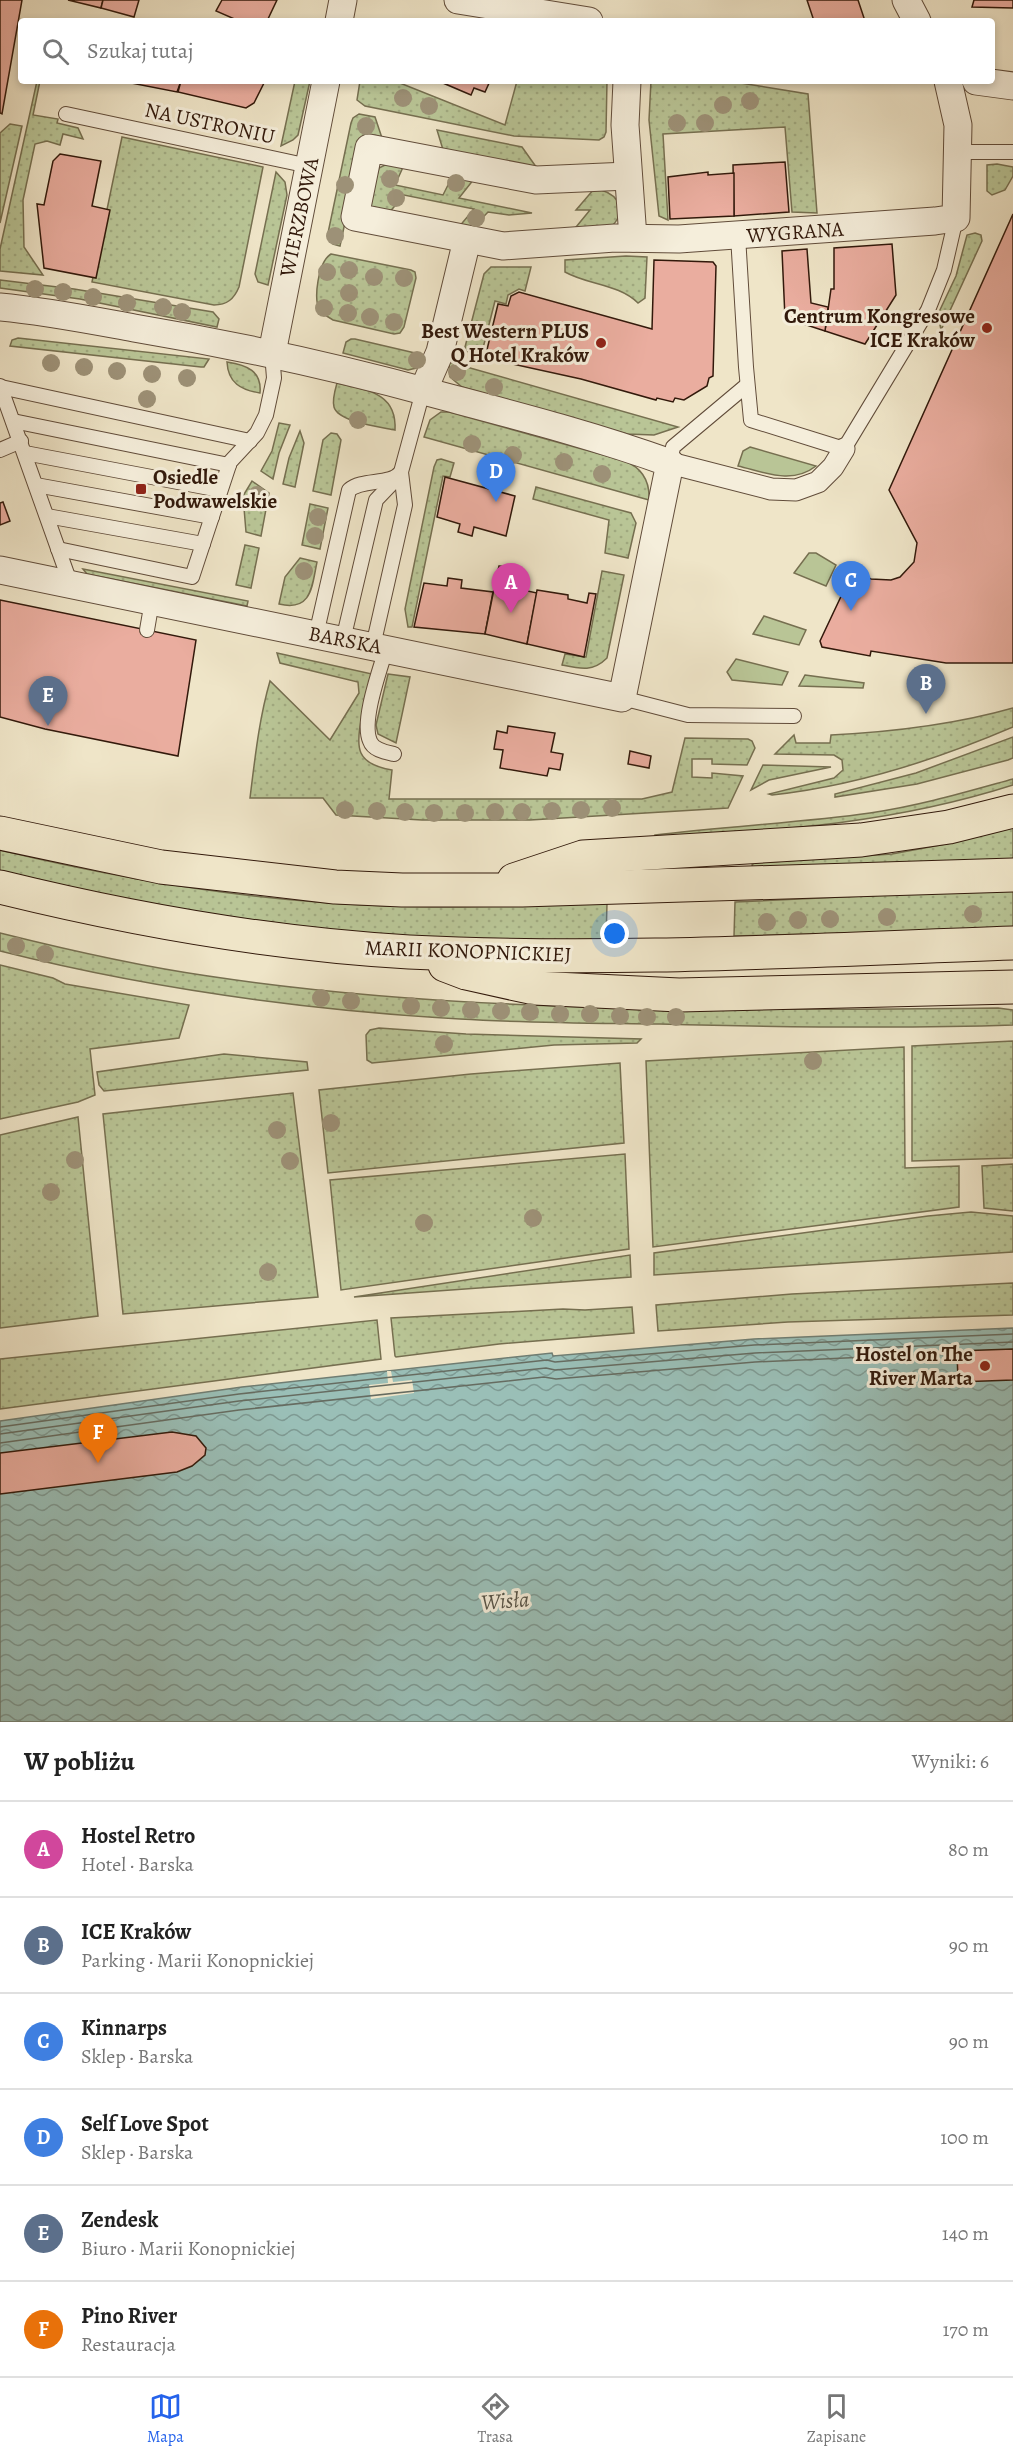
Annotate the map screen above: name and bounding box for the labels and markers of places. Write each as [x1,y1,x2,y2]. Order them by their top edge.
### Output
place label: Centrum Kongresowe ICE Kraków [784,302,976,354]
place label: Best Western PLUS Q Hotel Kraków [421,317,590,369]
marker: Centrum Kongresowe ICE Kraków [980,321,994,335]
marker: Best Western PLUS Q Hotel Kraków [594,336,608,350]
pin: D [476,452,516,502]
place label: Osiedle Podwawelskie [153,463,277,515]
marker: Osiedle Podwawelskie [134,482,148,496]
pin: C [832,562,870,611]
pin: A [492,564,530,613]
pin: B [906,664,946,714]
pin: E [28,676,68,726]
place label: Hostel on The River Marta [855,1340,974,1392]
marker: Hostel on The River Marta [978,1359,992,1373]
pin: F [78,1414,118,1463]

